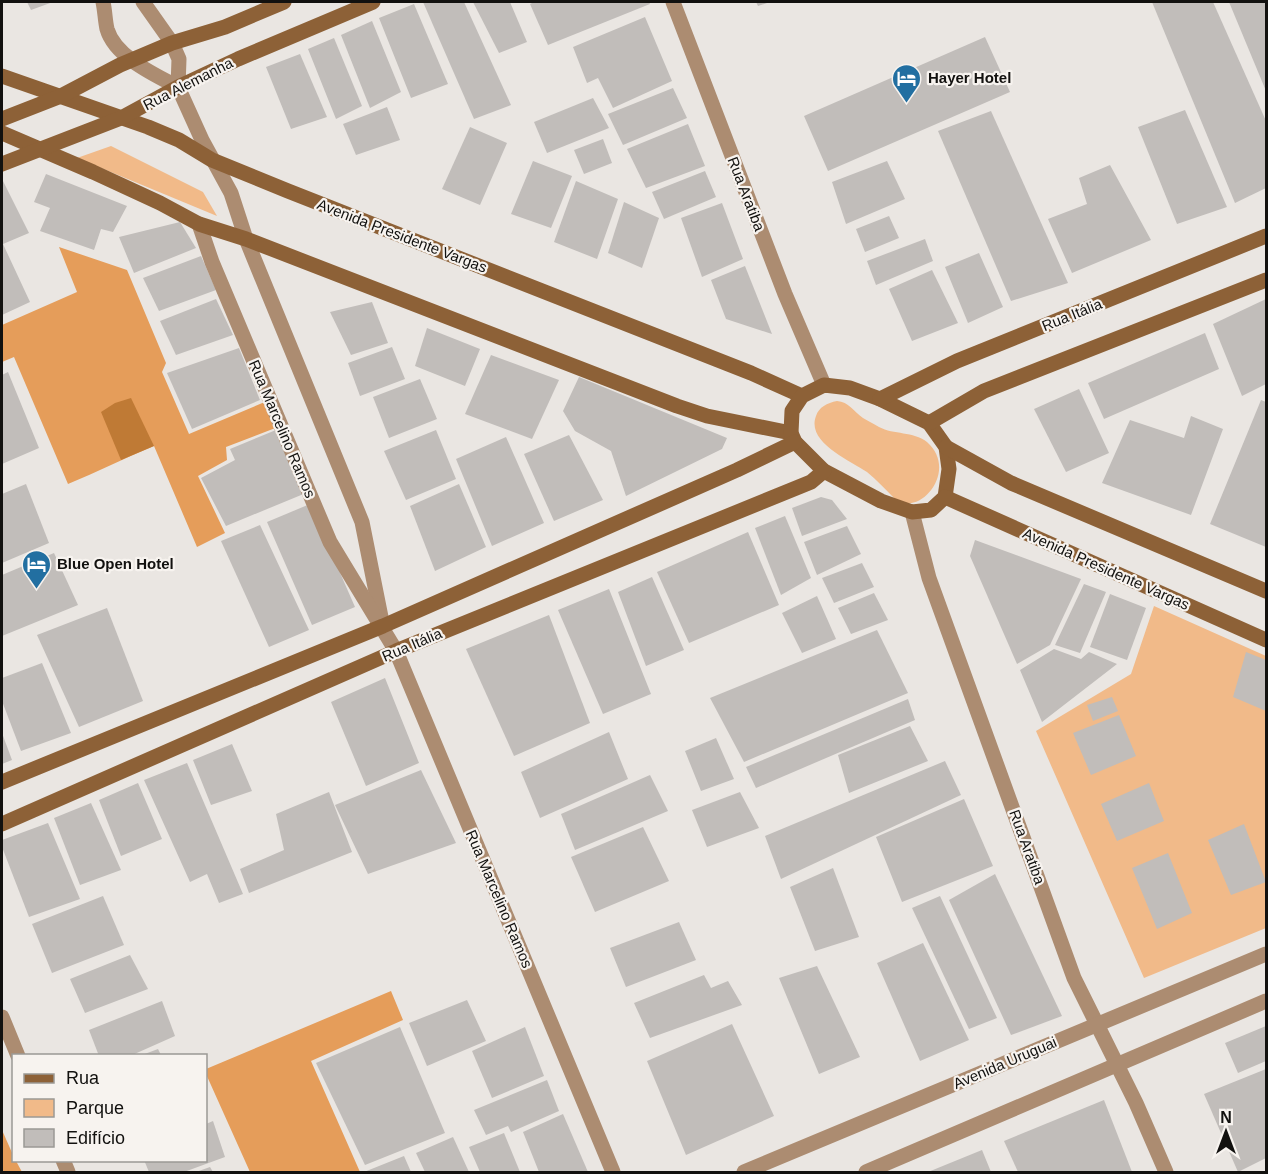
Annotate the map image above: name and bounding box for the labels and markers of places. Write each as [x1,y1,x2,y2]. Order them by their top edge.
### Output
hotel icon: Hayer Hotel [891,62,923,104]
place label: Hayer Hotel [928,69,1011,86]
hotel icon: Blue Open Hotel [20,548,52,590]
place label: Blue Open Hotel [57,555,174,572]

